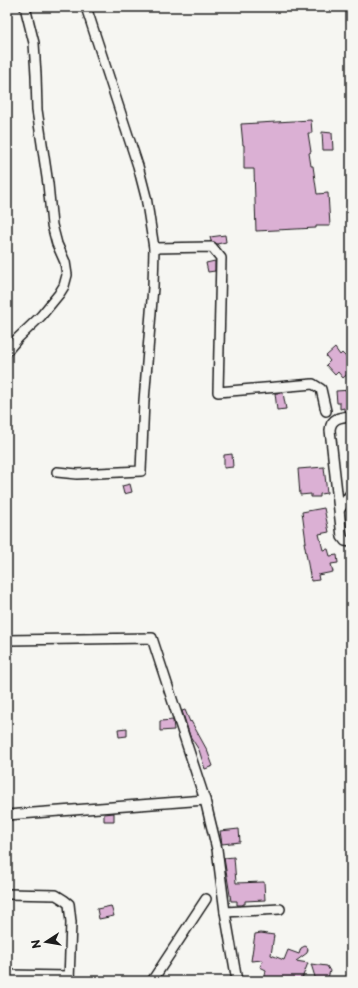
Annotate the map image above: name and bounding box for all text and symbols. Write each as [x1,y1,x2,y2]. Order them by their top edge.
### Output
north arrow [26,922,66,962]
text: N [26,938,45,950]

